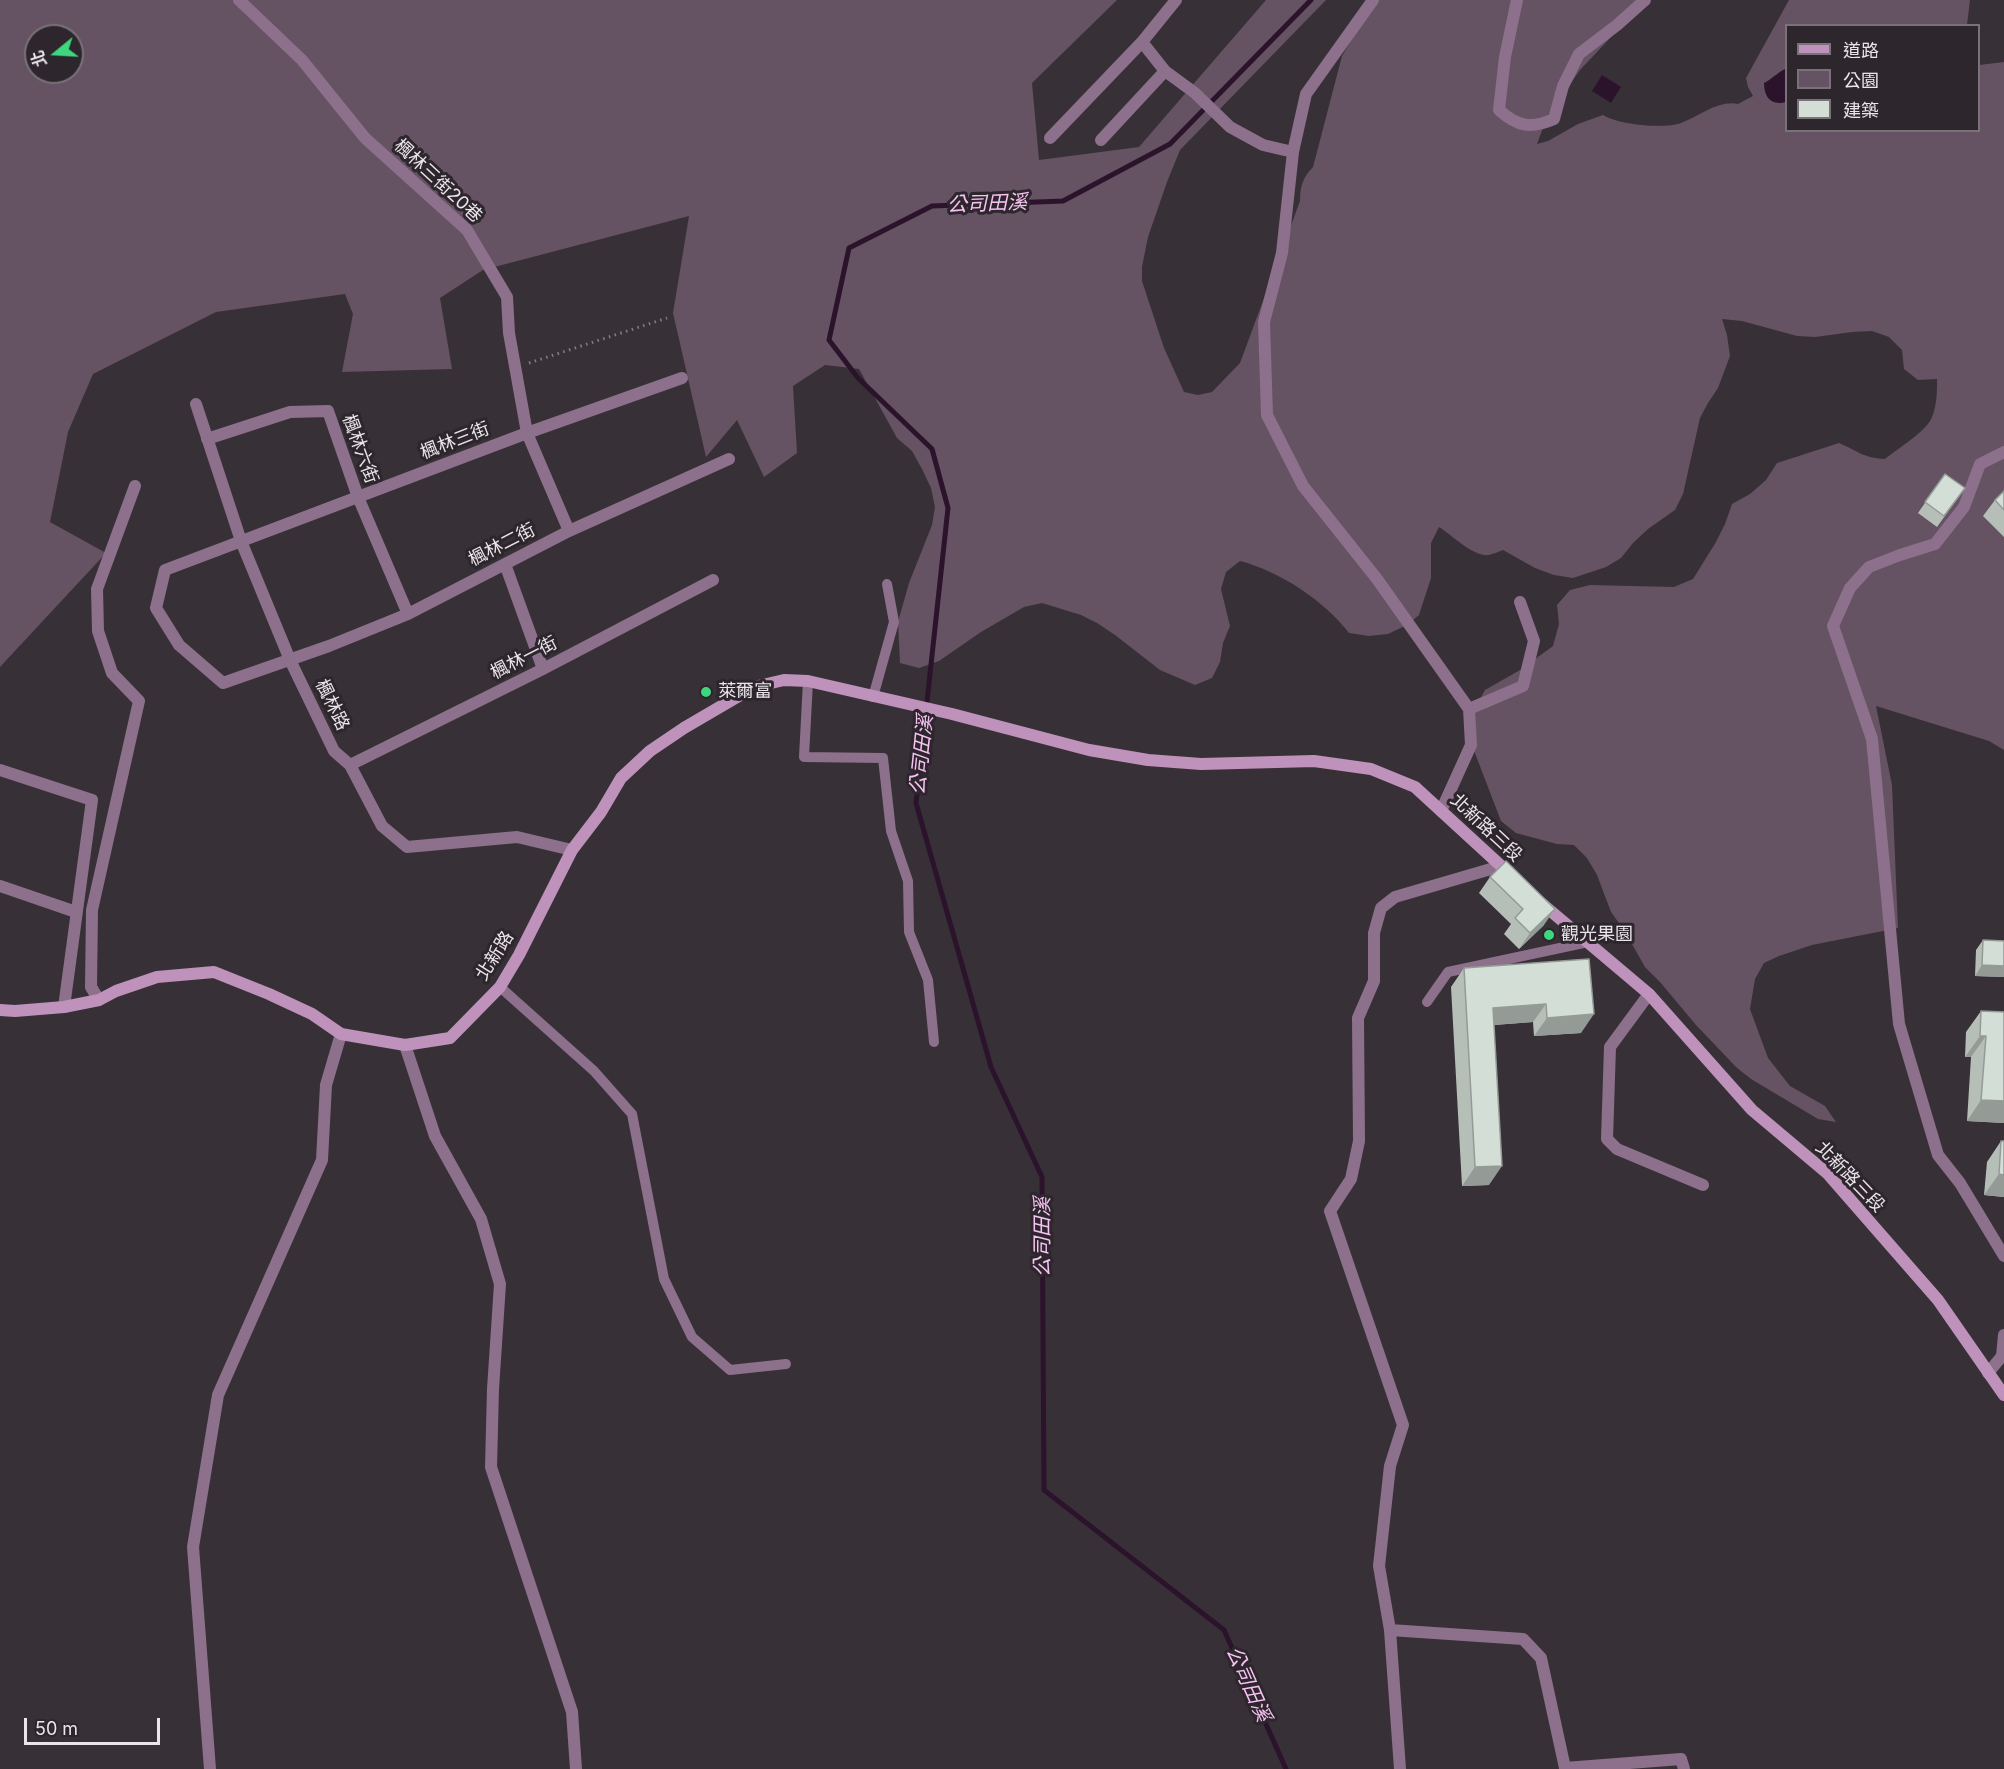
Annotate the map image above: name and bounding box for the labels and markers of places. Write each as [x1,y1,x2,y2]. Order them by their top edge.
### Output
place label: 萊爾富 [718,681,772,703]
marker: 萊爾富 [699,685,713,699]
place label: 觀光果園 [1561,924,1633,946]
marker: 觀光果園 [1542,928,1556,942]

